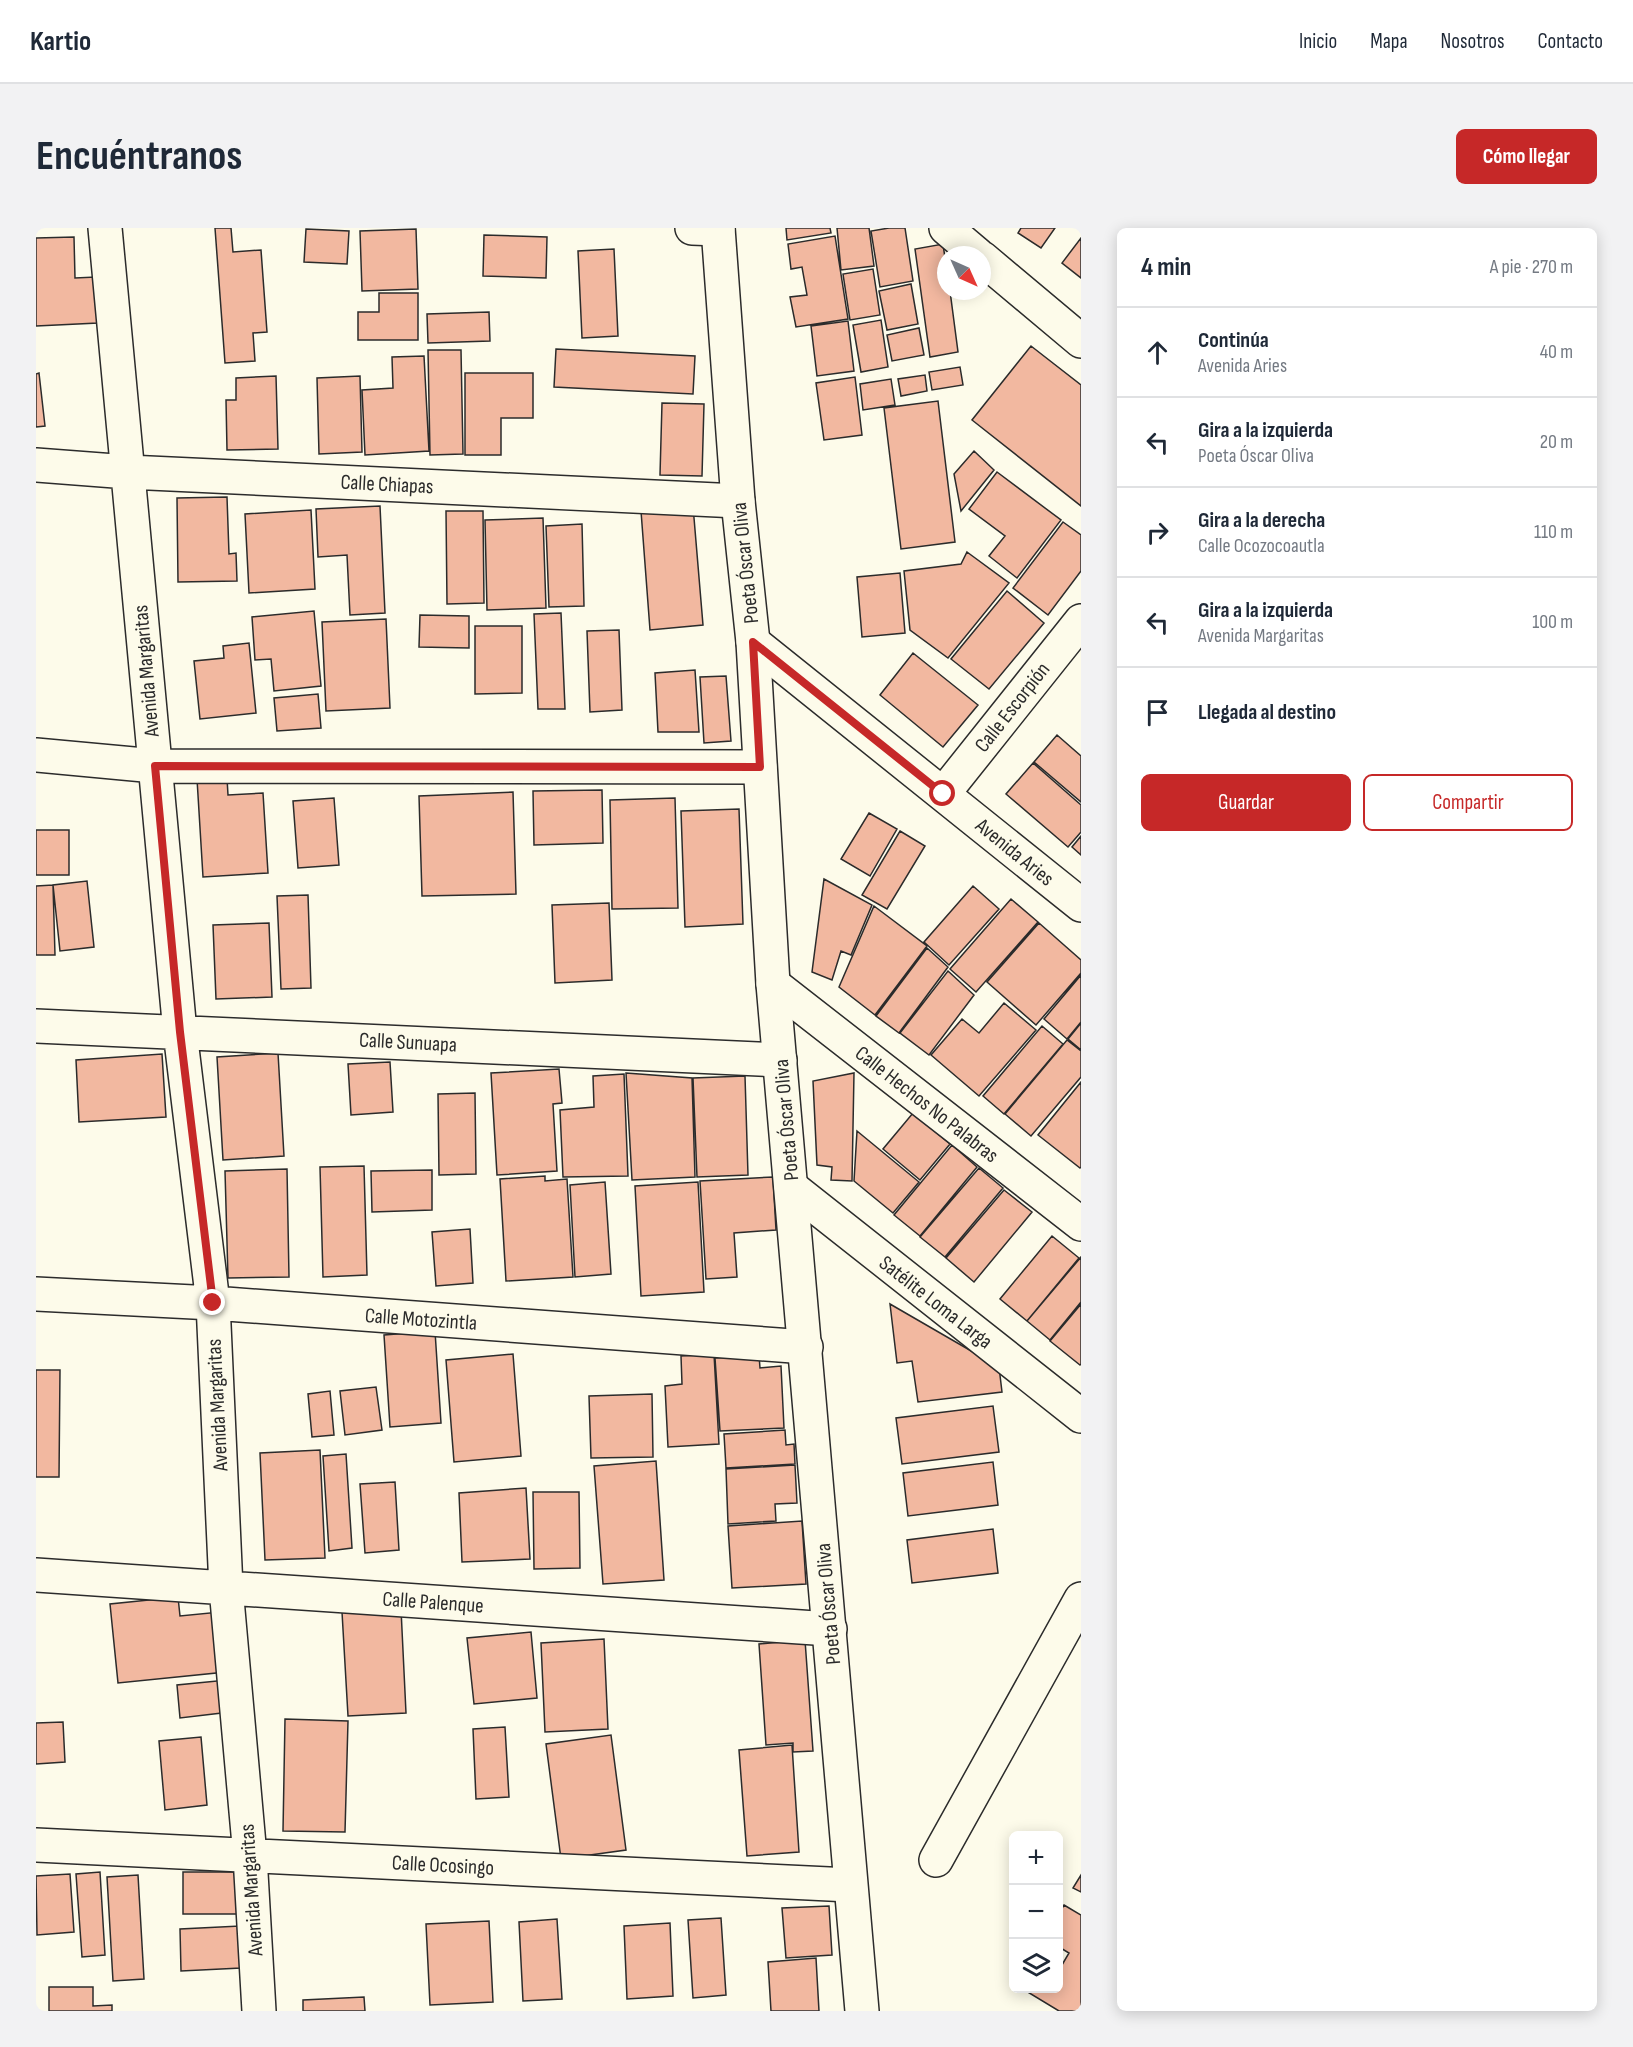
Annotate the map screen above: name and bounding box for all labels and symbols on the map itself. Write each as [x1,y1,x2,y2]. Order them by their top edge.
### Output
north arrow [937,246,991,300]
street label: Calle Chiapas [340,470,434,499]
street label: Poeta Óscar Oliva [727,501,764,625]
street label: Avenida Margaritas [128,604,165,739]
street label: Calle Escorpión [970,657,1055,757]
route start [929,780,955,806]
street label: Avenida Aries [970,813,1059,892]
street label: Calle Sunuapa [358,1027,458,1058]
street label: Calle Hechos No Palabras [850,1041,1003,1168]
street label: Poeta Óscar Oliva [769,1058,804,1182]
street label: Satélite Loma Larga [874,1250,997,1354]
route end [199,1289,225,1315]
street label: Calle Motozintla [364,1303,478,1336]
street label: Avenida Margaritas [202,1338,233,1473]
street label: Poeta Óscar Oliva [811,1542,846,1666]
street label: Calle Palenque [381,1586,484,1619]
street label: Avenida Margaritas [234,1823,269,1958]
street label: Calle Ocosingo [391,1850,495,1881]

